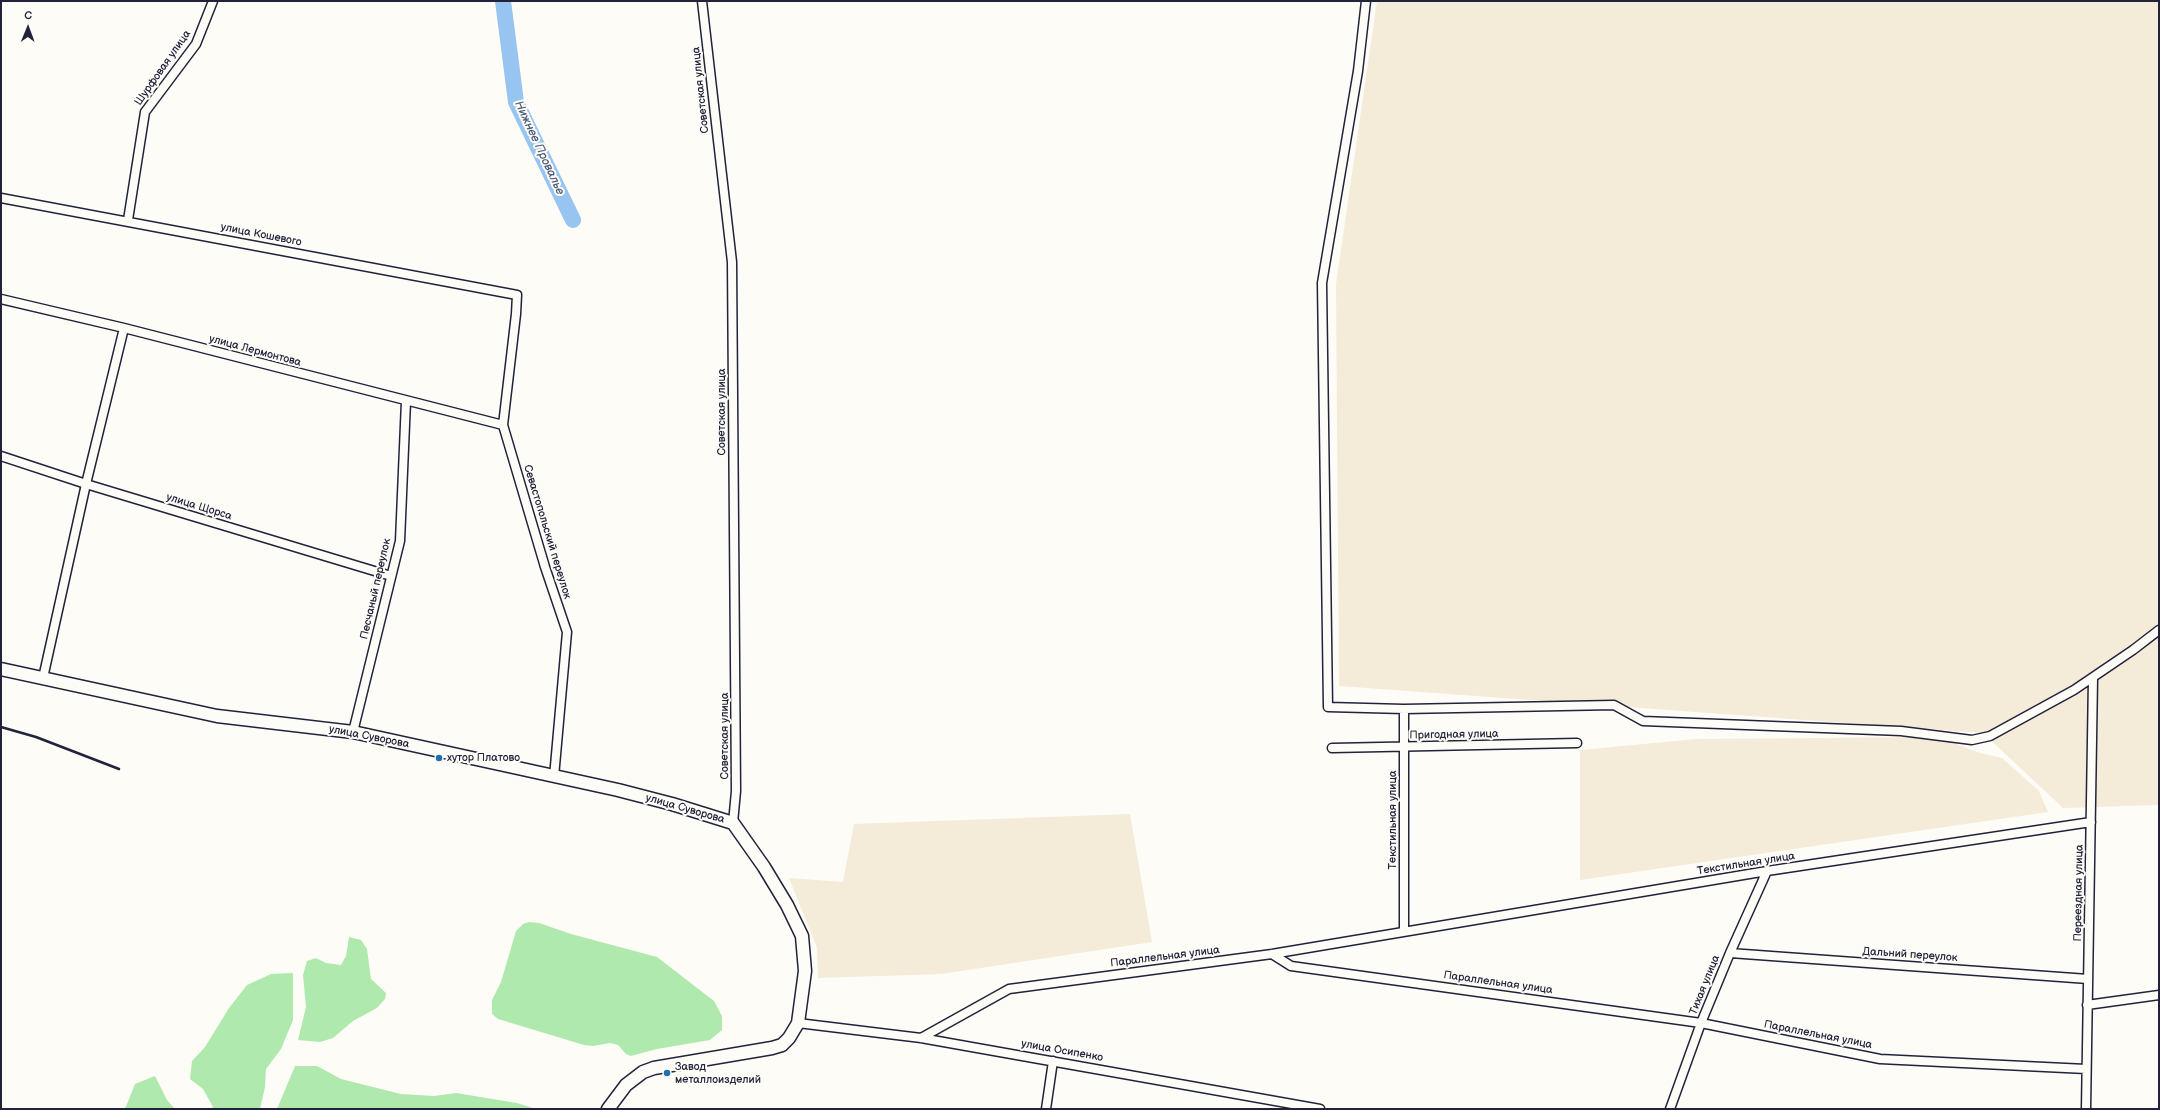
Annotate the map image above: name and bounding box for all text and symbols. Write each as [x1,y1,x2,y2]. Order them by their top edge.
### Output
north arrow [8,8,48,48]
text: С [24,9,32,22]
street label: Шурфовая улица [132,28,194,108]
street label: Советская улица [690,46,712,134]
water label: Нижнее Провалье [511,99,567,197]
street label: улица Кошевого [219,221,303,249]
street label: улица Лермонтова [207,332,303,370]
street label: Советская улица [715,368,729,456]
street label: Севастопольский переулок [520,463,574,601]
street label: улица Щорса [165,491,233,523]
street label: Песчаный переулок [358,537,394,641]
street label: Советская улица [718,692,732,780]
street label: улица Суворова [328,723,410,751]
street label: Пригодная улица [1409,728,1499,742]
place label: хутор Платово [447,751,520,765]
marker: хутор Платово [434,753,444,763]
street label: Текстильная улица [1386,771,1400,869]
street label: улица Суворова [644,791,726,827]
street label: Переездная улица [2072,844,2086,942]
street label: Текстильная улица [1696,850,1796,878]
street label: Параллельная улица [1110,944,1220,970]
street label: Дальний переулок [1862,945,1958,965]
street label: Тихая улица [1687,953,1723,1017]
street label: Параллельная улица [1443,969,1553,997]
street label: Параллельная улица [1763,1018,1873,1052]
street label: улица Осипенко [1020,1037,1104,1065]
place label: Завод металлоизделий [675,1060,761,1086]
marker: Завод металлоизделий [662,1068,672,1078]

